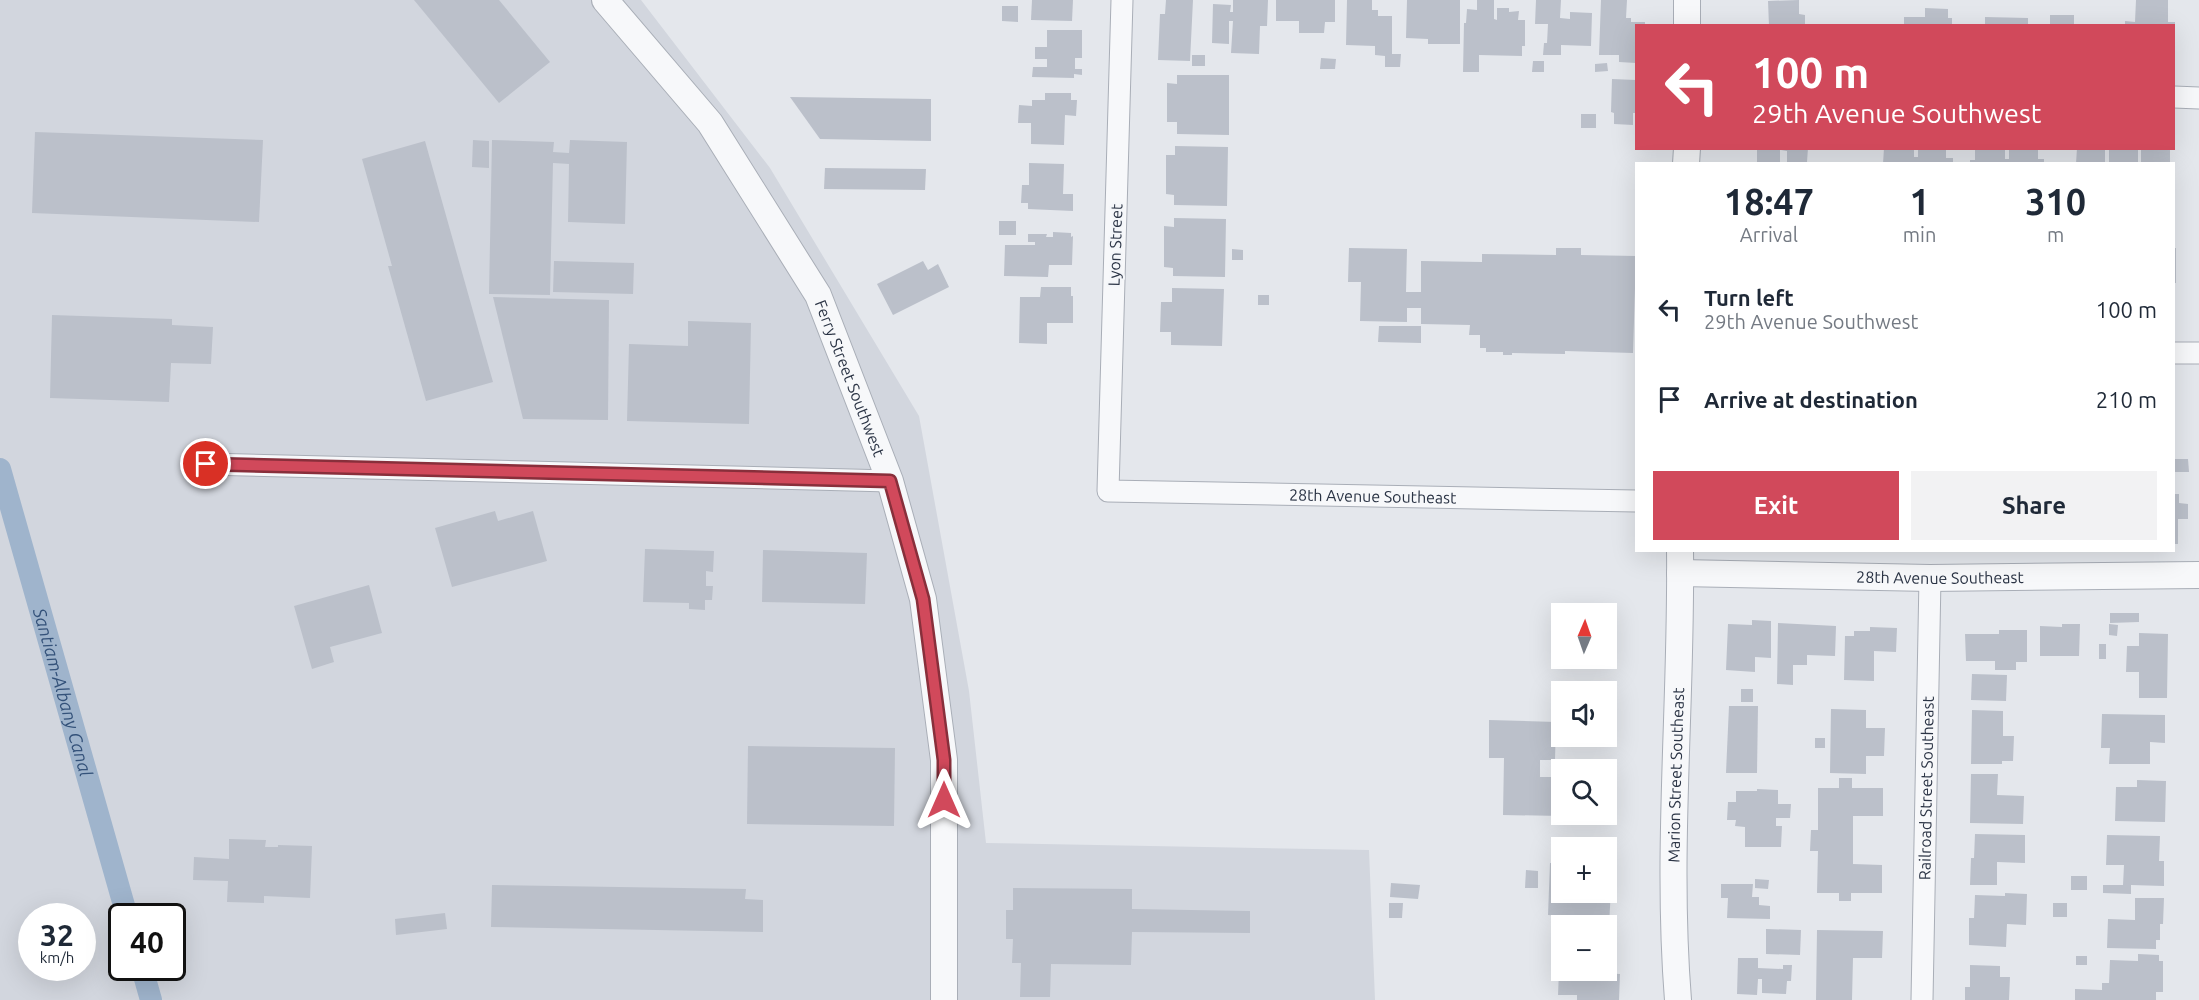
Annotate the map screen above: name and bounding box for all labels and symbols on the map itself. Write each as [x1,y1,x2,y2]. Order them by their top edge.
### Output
street label: Lyon Street [1105,203,1125,287]
street label: Ferry Street Southwest [812,297,889,460]
pin [180,438,231,489]
street label: 28th Avenue Southeast [1289,485,1457,507]
street label: 28th Avenue Southeast [1856,568,2024,587]
north arrow [1551,603,1617,669]
water label: Santiam-Albany Canal [30,605,97,779]
street label: Marion Street Southeast [1665,686,1687,863]
street label: Railroad Street Southeast [1915,695,1937,880]
position arrow [912,768,976,832]
speed limit sign: 40 [108,903,186,981]

